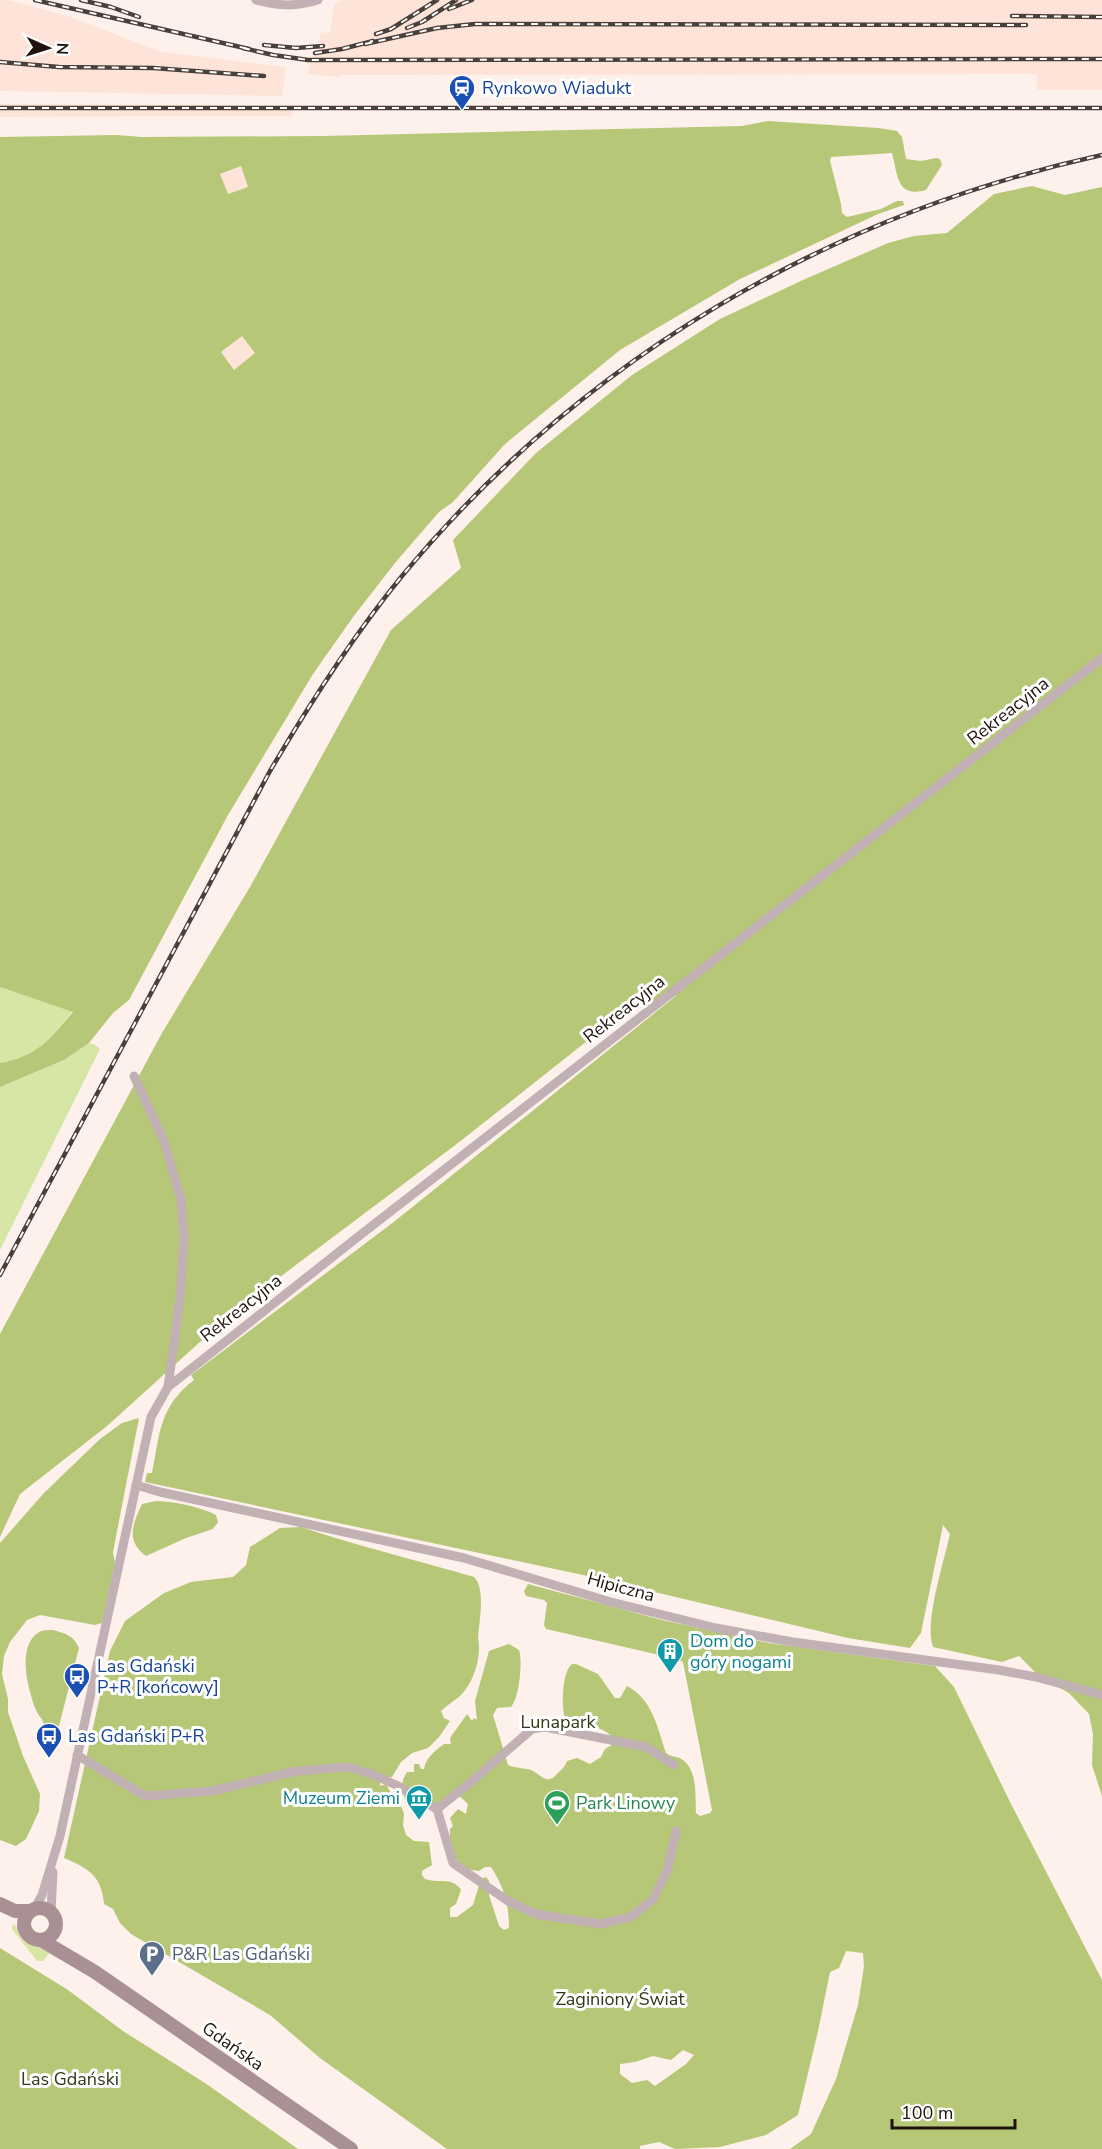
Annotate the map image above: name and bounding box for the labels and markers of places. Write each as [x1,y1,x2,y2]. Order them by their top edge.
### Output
station icon: Rynkowo Wiadukt [447,73,477,111]
place label: Rynkowo Wiadukt [482,76,632,100]
place label: Dom do góry nogami [690,1629,791,1674]
building icon: Dom do góry nogami [655,1636,685,1674]
place label: Las Gdański P+R [końcowy] [97,1654,219,1699]
bus stop icon: Las Gdański P+R [końcowy] [62,1661,92,1699]
bus stop icon: Las Gdański P+R [34,1721,64,1759]
place label: Las Gdański P+R [68,1724,205,1748]
museum icon: Muzeum Ziemi [404,1783,434,1821]
place label: Muzeum Ziemi [283,1786,400,1810]
sports icon: Park Linowy [542,1788,572,1826]
place label: Park Linowy [576,1791,676,1815]
parking icon: P&R Las Gdański [137,1939,167,1977]
place label: P&R Las Gdański [172,1942,310,1966]

